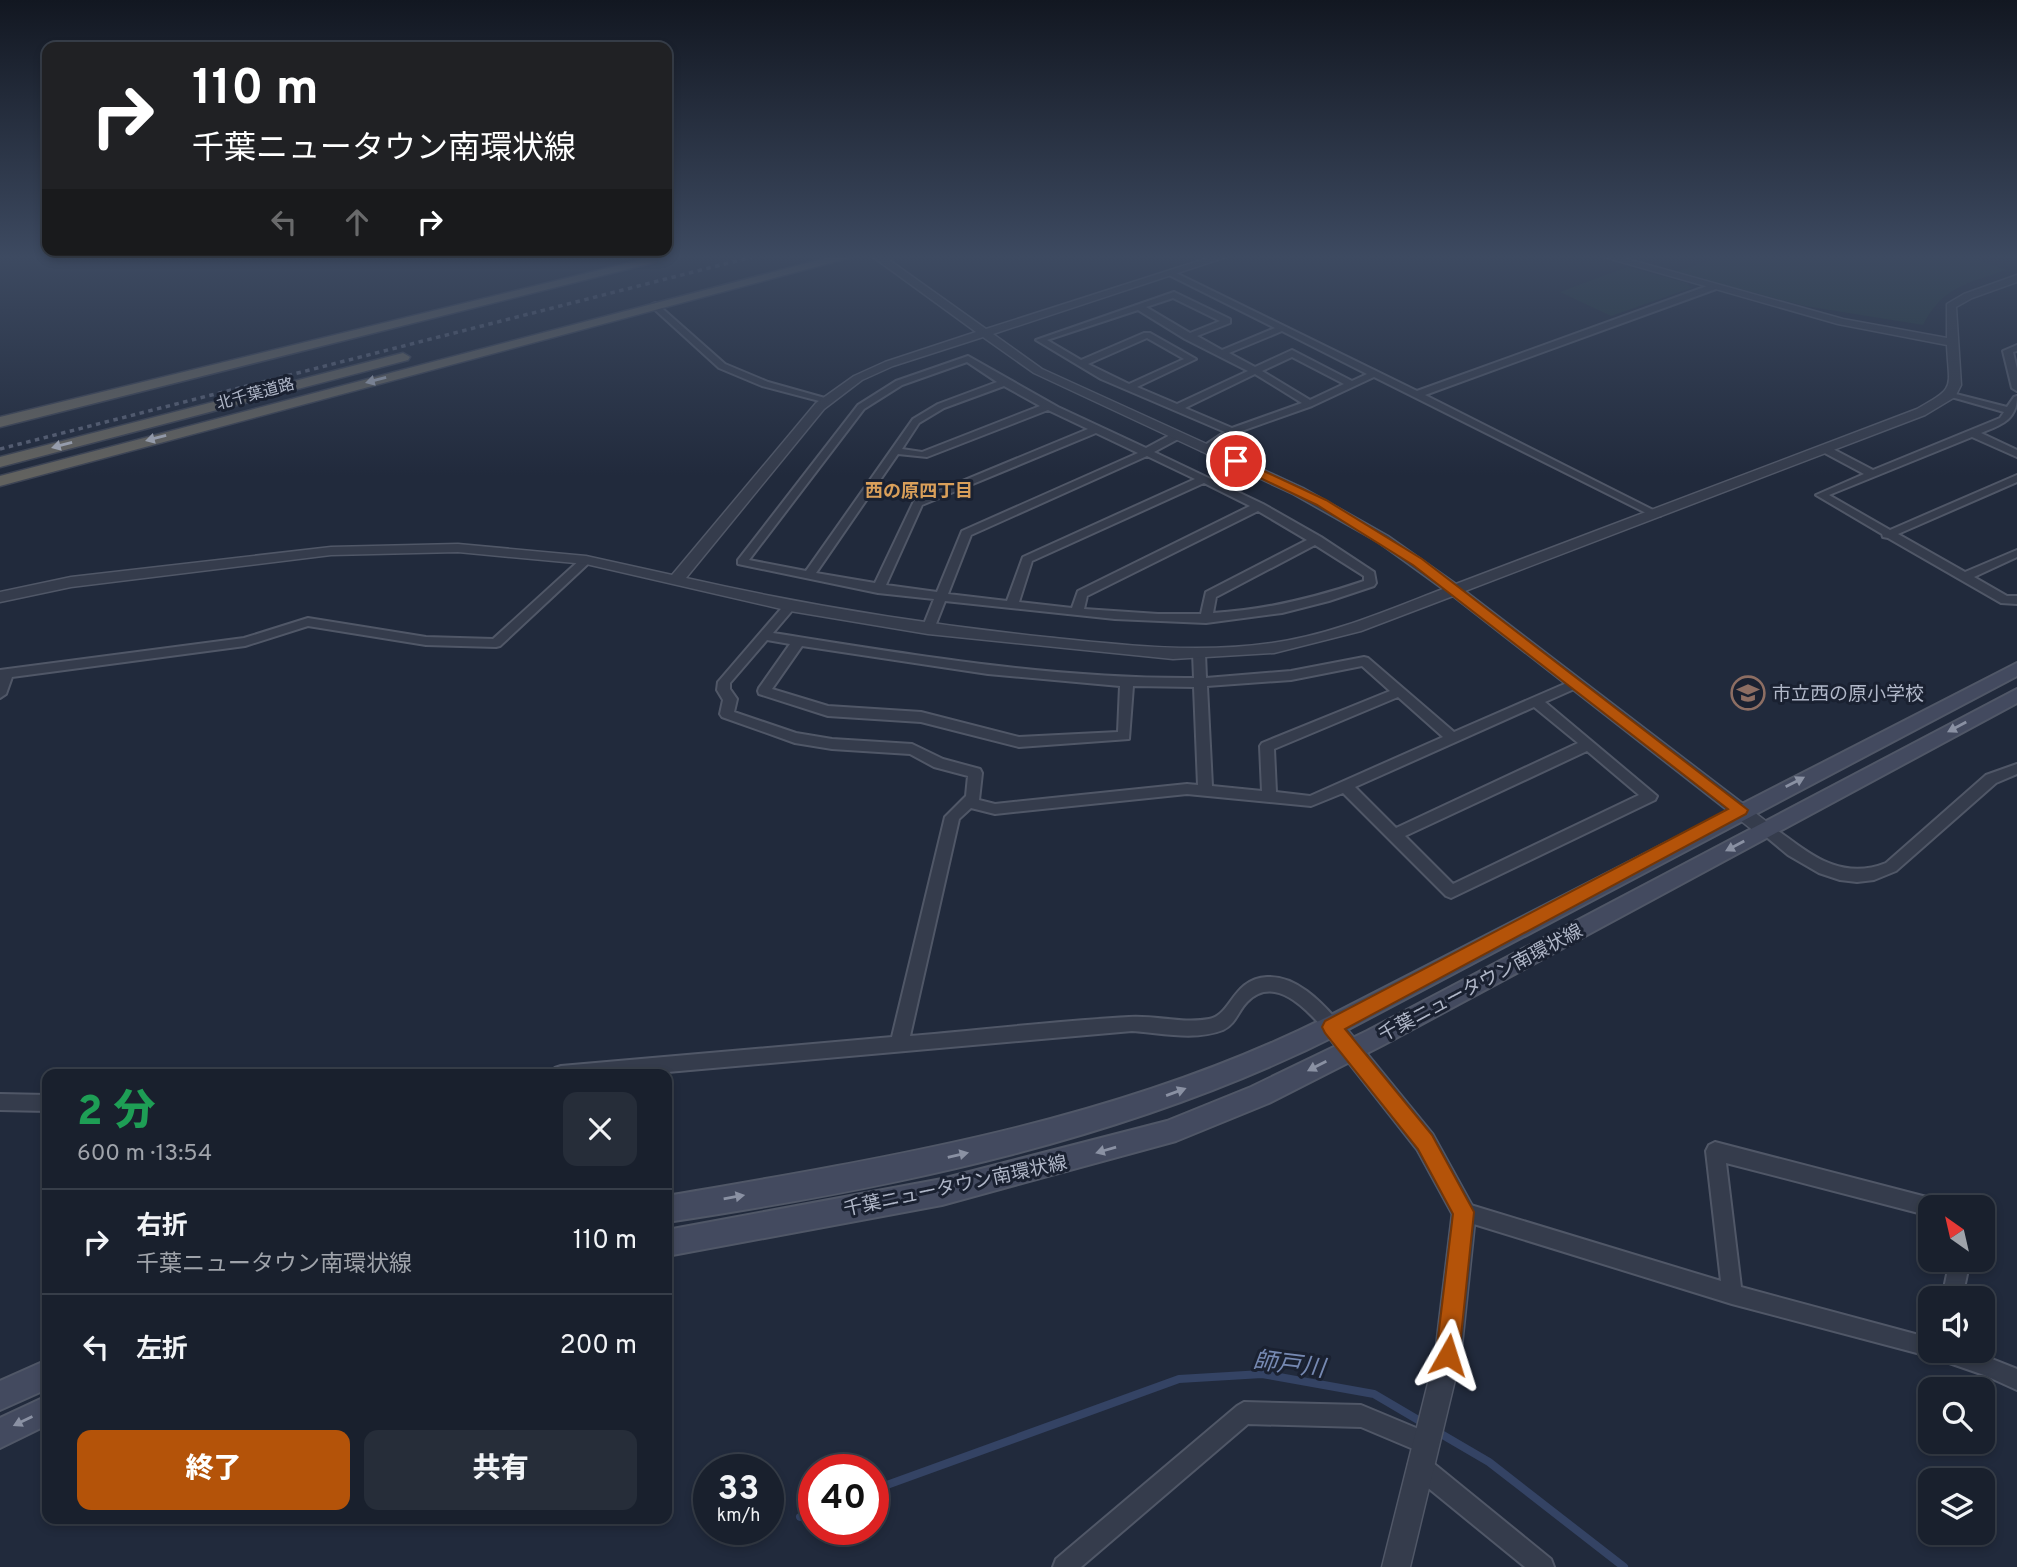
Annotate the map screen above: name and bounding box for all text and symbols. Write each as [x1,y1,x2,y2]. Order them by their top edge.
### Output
text: 110 m [192,60,319,122]
icon: right [77,70,168,161]
text: 千葉ニュータウン南環状線 [192,130,576,170]
icon: left [265,203,303,241]
icon: ahead [338,203,376,241]
icon: right [411,203,449,241]
street label: 北千葉道路 [214,375,297,415]
one-way arrow [365,375,387,386]
pin [1206,431,1266,491]
one-way arrow [145,433,167,444]
one-way arrow [51,440,73,451]
icon: arrive [1217,442,1255,480]
district label: 西の原四丁目 [865,481,973,504]
school or university icon: 市立西の原小学校 [1729,674,1767,712]
place label: 市立西の原小学校 [1772,683,1924,707]
one-way arrow [1947,722,1967,733]
one-way arrow [1785,776,1805,787]
one-way arrow [1725,840,1744,852]
street label: 千葉ニュータウン南環状線 [1375,920,1587,1048]
one-way arrow [1307,1061,1327,1072]
one-way arrow [1166,1086,1187,1097]
text: 2 分 [77,1087,155,1140]
button: close [563,1092,637,1166]
text: 600 m · 13:54 [77,1140,212,1169]
one-way arrow [1094,1145,1116,1156]
one-way arrow [947,1149,969,1160]
street label: 千葉ニュータウン南環状線 [841,1152,1069,1222]
one-way arrow [723,1191,745,1202]
north arrow [1918,1195,1995,1272]
map controls [1918,1195,1995,1545]
text: 右折 [136,1211,188,1244]
icon: right [77,1223,115,1261]
text: 110 m [573,1225,637,1258]
text: 千葉ニュータウン南環状線 [136,1251,412,1280]
button: sound [1918,1286,1995,1363]
position arrow [1411,1318,1485,1392]
icon: left [77,1328,115,1366]
text: 200 m [560,1330,637,1363]
text: 左折 [136,1334,188,1367]
water label: 師戸川 [1251,1347,1329,1386]
button: search [1918,1377,1995,1454]
one-way arrow [13,1416,33,1427]
button: 終了 [77,1430,350,1510]
button: 共有 [364,1430,637,1510]
speed limit sign: 40 [798,1454,889,1545]
text: 33 [718,1468,759,1512]
button: layers [1918,1468,1995,1545]
text: km/h [717,1505,760,1528]

